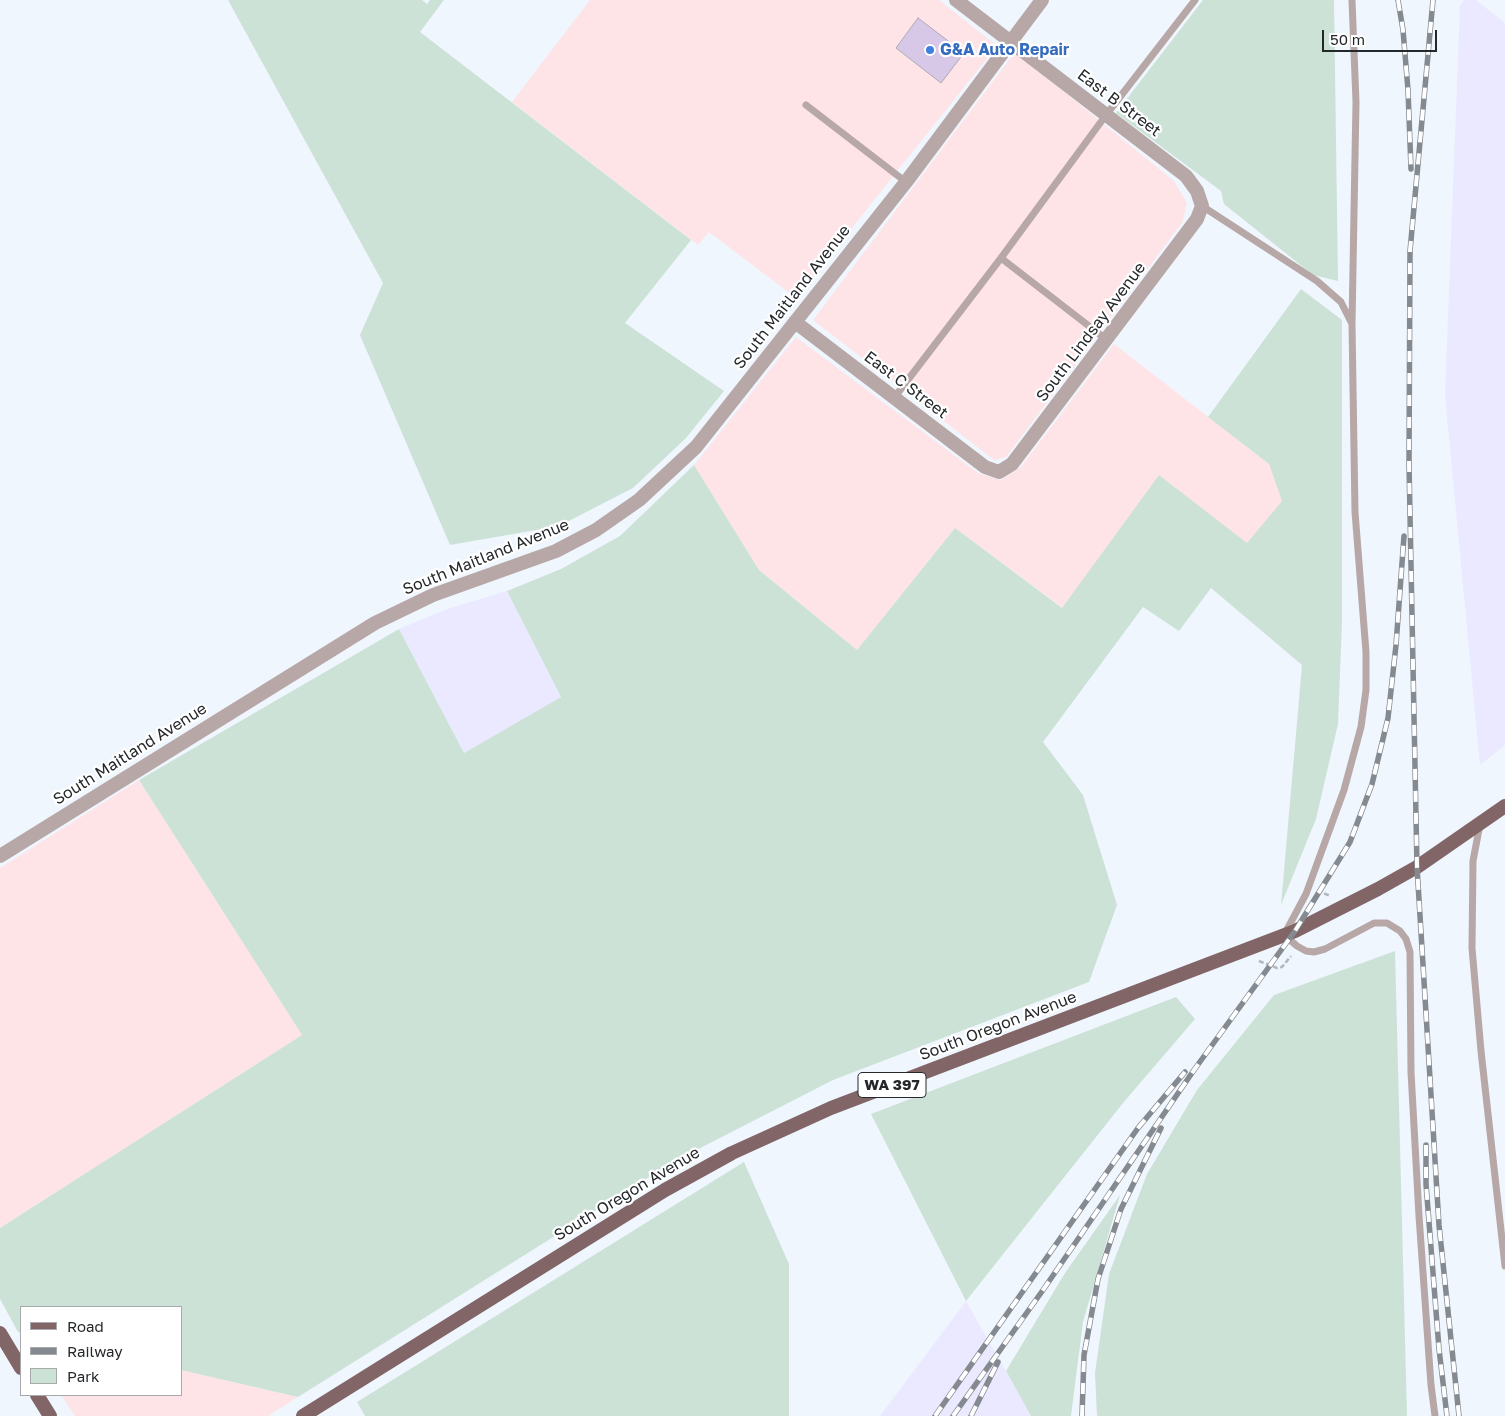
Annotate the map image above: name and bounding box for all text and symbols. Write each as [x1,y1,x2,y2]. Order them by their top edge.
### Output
scale bar [1325,20,1440,52]
text: 50 m [1330,30,1365,48]
place label: G&A Auto Repair [940,40,1069,60]
marker: G&A Auto Repair [924,44,936,56]
street label: East B Street [1073,65,1165,141]
street label: South Maitland Avenue [730,221,854,373]
street label: South Lindsay Avenue [1032,259,1150,405]
street label: East C Street [860,347,952,423]
street label: South Maitland Avenue [400,515,572,599]
street label: South Maitland Avenue [50,699,210,809]
street label: South Oregon Avenue [917,987,1079,1065]
road number: WA 397 [858,1072,926,1098]
street label: South Oregon Avenue [551,1143,703,1245]
legend [20,1306,182,1396]
text: Road [67,1317,104,1335]
text: Railway [67,1342,123,1360]
text: Park [67,1367,99,1385]

